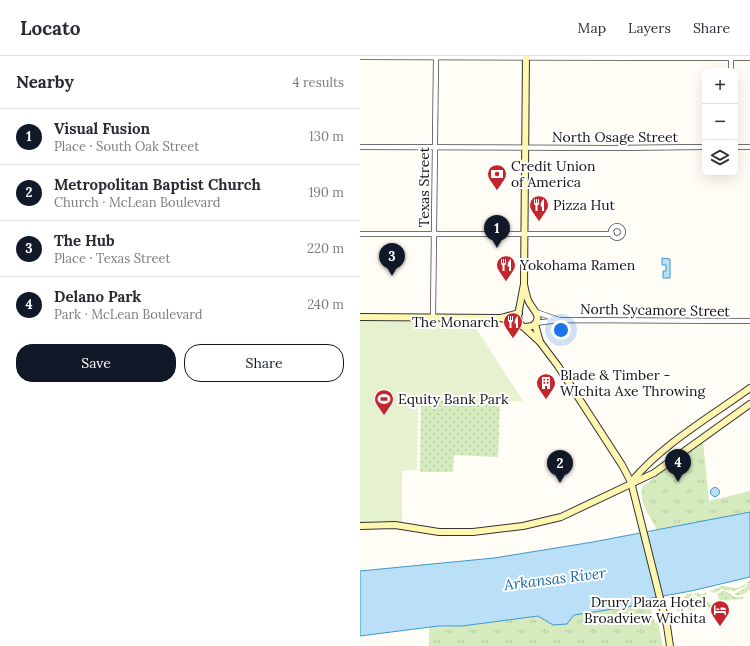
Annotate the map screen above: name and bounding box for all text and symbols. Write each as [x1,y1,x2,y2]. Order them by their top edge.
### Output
text: Locato [20,16,81,40]
text: Map [578,19,606,37]
text: Layers [628,19,671,37]
text: Share [693,19,730,37]
map controls [702,68,738,176]
button: + [702,68,738,104]
text: Nearby [16,71,74,93]
text: 4 results [293,74,344,91]
button: − [702,104,738,140]
text: Visual Fusion [54,119,150,138]
text: 1 [26,128,32,145]
text: 130 m [309,128,344,145]
street label: North Osage Street [552,128,678,146]
text: Place · South Oak Street [54,138,199,155]
button: layers [702,140,738,176]
street label: Texas Street [415,146,433,227]
place label: Credit Union of America [511,157,596,191]
bank icon: Credit Union of America [486,163,508,191]
text: Metropolitan Baptist Church [54,175,261,194]
text: 2 [26,184,32,201]
text: 190 m [309,184,344,201]
text: Church · McLean Boulevard [54,194,220,211]
restaurant icon: Pizza Hut [528,194,550,222]
place label: Pizza Hut [553,196,616,214]
pin: 1 [484,215,510,248]
text: The Hub [54,231,115,250]
text: 3 [25,240,33,257]
text: 220 m [307,240,344,257]
pin: 3 [379,243,405,276]
text: Place · Texas Street [54,250,171,267]
restaurant icon: Yokohama Ramen [495,254,517,282]
place label: Yokohama Ramen [519,256,636,274]
text: Delano Park [54,287,141,306]
text: 4 [25,296,33,313]
text: 240 m [307,296,344,313]
street label: North Sycamore Street [580,300,731,320]
text: Park · McLean Boulevard [54,306,203,323]
restaurant icon: The Monarch [502,311,524,339]
place label: The Monarch [412,313,499,331]
your location [551,320,571,340]
button: Save [16,344,176,382]
button: Share [184,344,344,382]
place label: Blade & Timber - WIchita Axe Throwing [560,366,705,400]
building icon: Blade & Timber - WIchita Axe Throwing [535,372,557,400]
sports icon: Equity Bank Park [373,388,395,416]
place label: Equity Bank Park [398,390,509,408]
pin: 4 [665,449,691,482]
pin: 2 [547,450,573,483]
water label: Arkansas River [502,563,607,594]
place label: Drury Plaza Hotel Broadview Wichita [584,593,706,627]
hotel icon: Drury Plaza Hotel Broadview Wichita [709,599,731,627]

